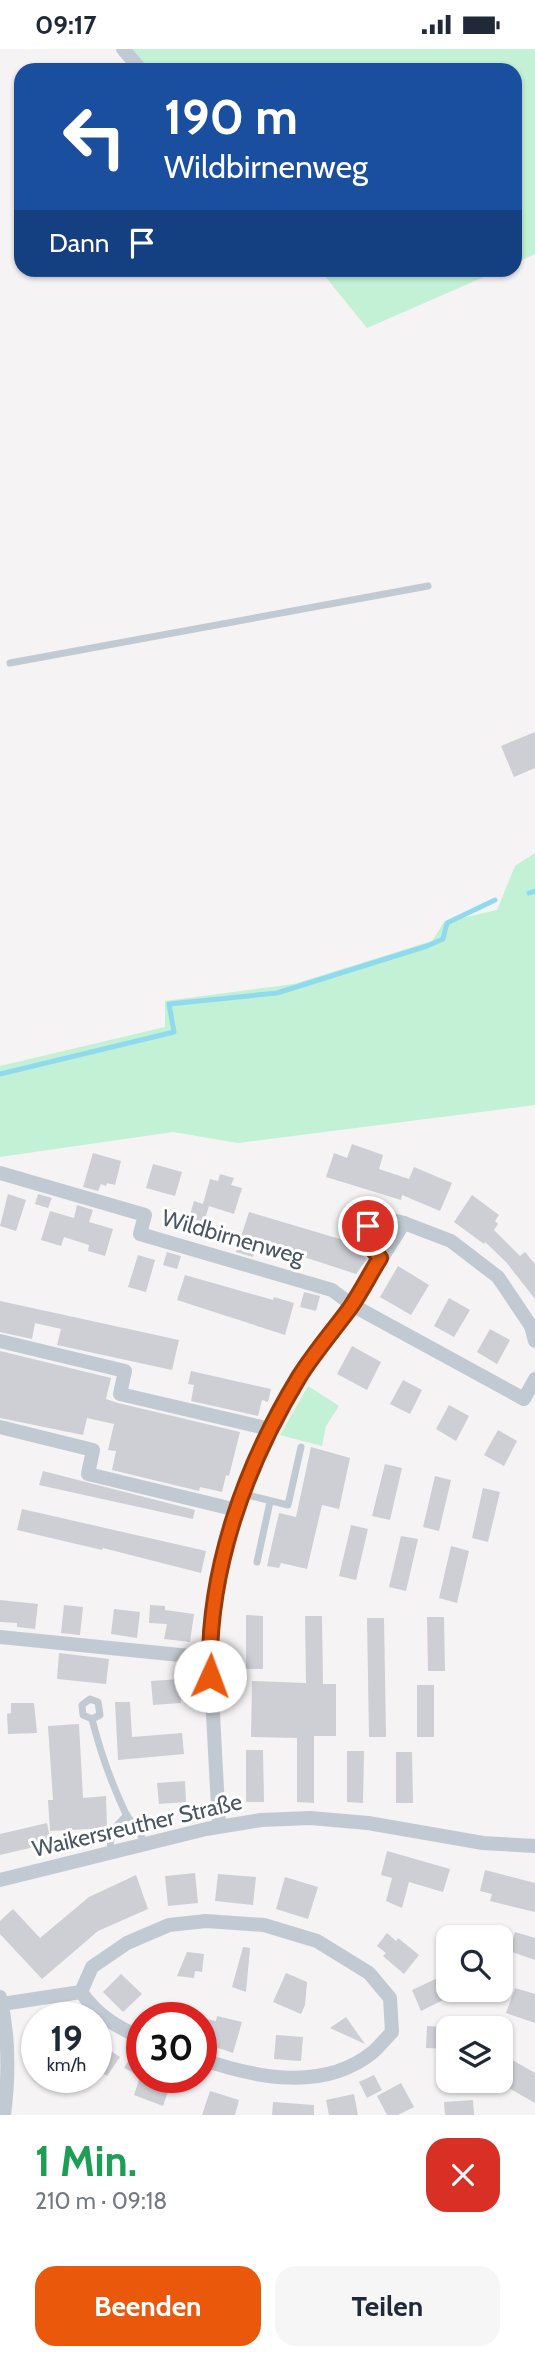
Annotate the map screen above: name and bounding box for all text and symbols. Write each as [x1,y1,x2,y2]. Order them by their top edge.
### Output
text: 09:17 [35,9,97,41]
text: 190 m [164,87,298,146]
icon: left [49,91,140,182]
text: Wildbirnenweg [164,147,368,186]
icon: arrive [123,224,161,262]
text: Dann [49,227,109,259]
pin [338,1196,398,1256]
street label: Wildbirnenweg [159,1203,308,1271]
icon: arrive [349,1207,387,1245]
position arrow [173,1639,247,1713]
street label: Waikersreuther Straße [29,1787,245,1863]
map controls [436,1925,513,2093]
button: search [436,1925,513,2002]
speed limit sign: 30 [126,2002,217,2093]
button: layers [436,2016,513,2093]
text: 19 [50,2017,83,2060]
text: km/h [47,2054,86,2076]
text: 1 Min. [35,2135,137,2187]
button: close [426,2138,500,2212]
text: 210 m · 09:18 [35,2187,167,2215]
button: Beenden [35,2266,261,2346]
button: Teilen [275,2266,500,2346]

